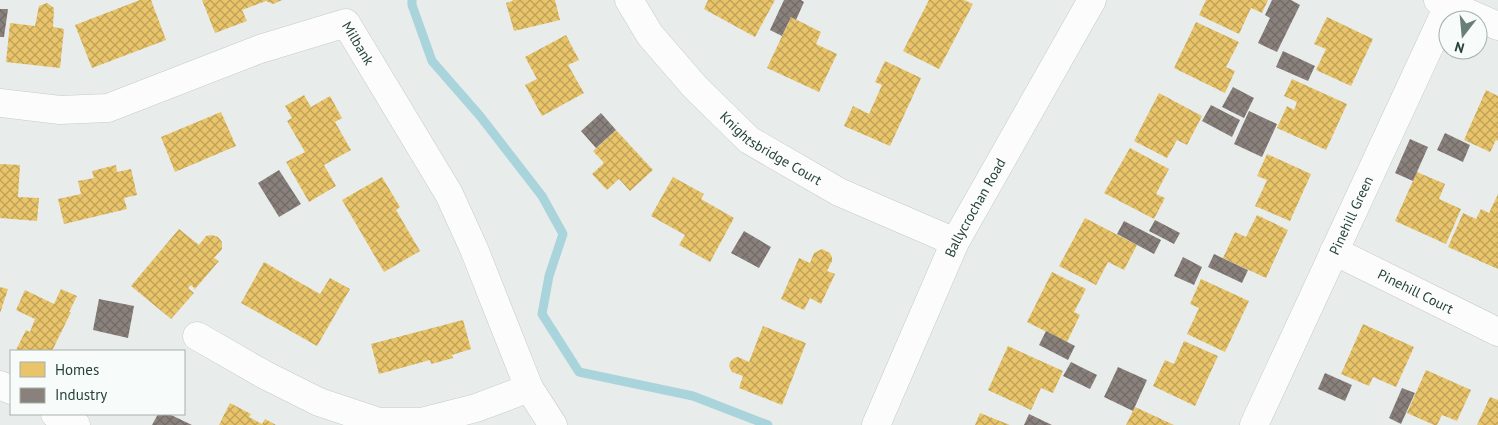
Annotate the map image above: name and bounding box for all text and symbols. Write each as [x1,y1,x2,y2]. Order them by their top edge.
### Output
north arrow [1438,10,1488,60]
street label: Milbank [338,18,378,69]
text: N [1453,38,1466,57]
street label: Knightsbridge Court [716,107,825,189]
street label: Ballycrochan Road [941,155,1010,260]
street label: Pinehill Green [1325,173,1377,258]
street label: Pinehill Court [1375,265,1457,318]
legend [10,350,185,415]
text: Homes [55,360,99,379]
text: Industry [55,385,107,404]

